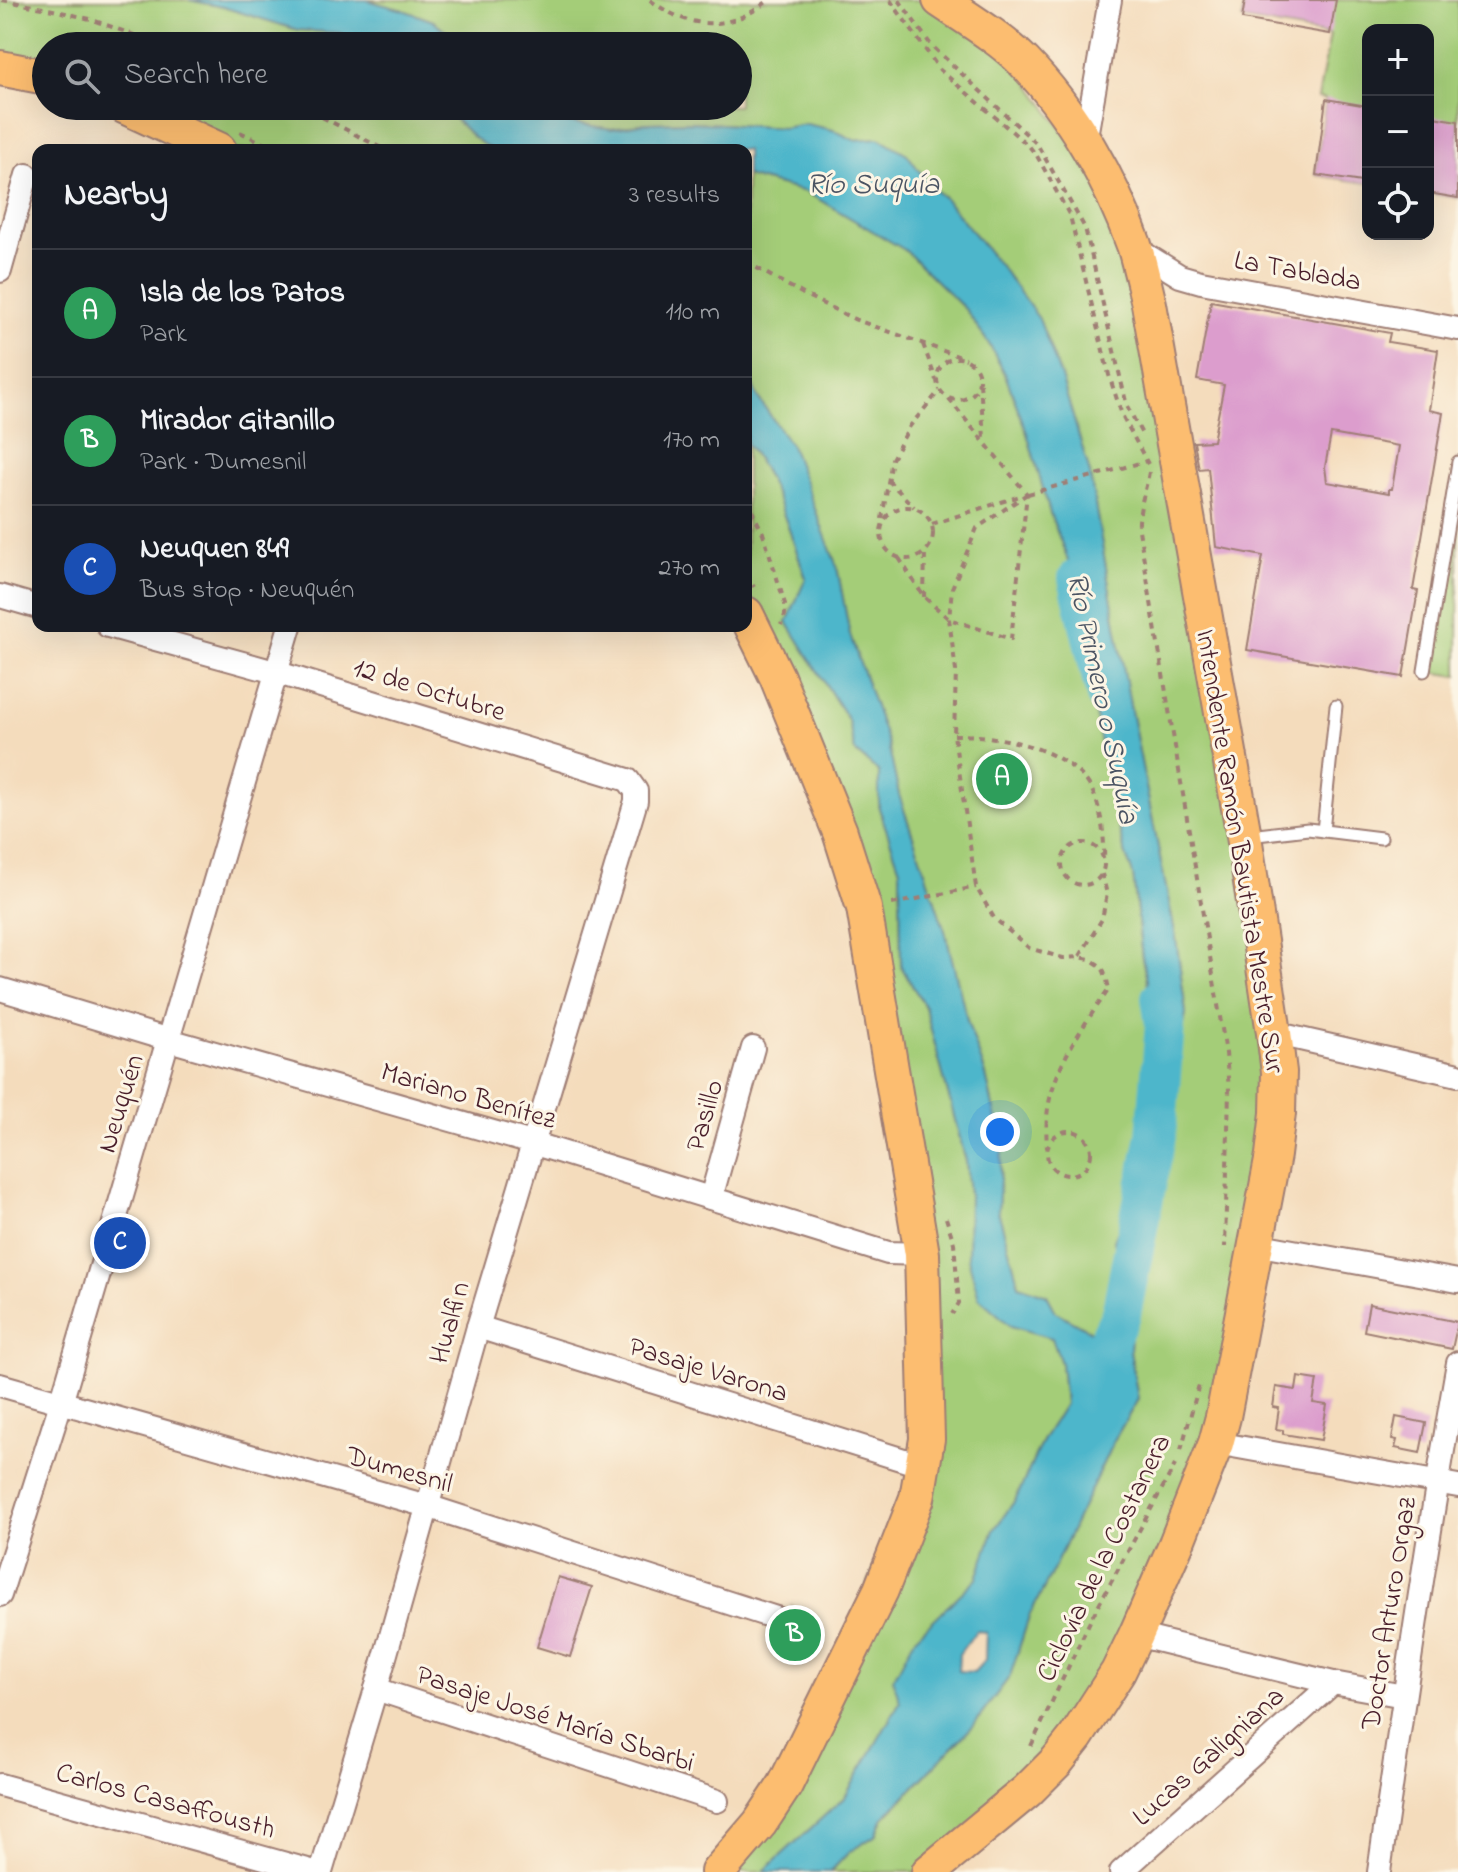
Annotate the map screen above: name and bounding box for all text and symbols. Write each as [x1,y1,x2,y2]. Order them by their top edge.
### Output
map controls [1362,24,1434,240]
button: + [1362,24,1434,96]
search box [32,32,752,120]
icon: search [60,54,104,98]
text: Search here [124,54,268,98]
button: − [1362,96,1434,168]
water label: Río Suquía [807,164,940,208]
button: locate [1362,168,1434,240]
text: Nearby [64,171,168,221]
text: 3 results [629,177,720,215]
street label: La Tablada [1231,241,1364,304]
text: Isla de los Patos [140,272,345,316]
text: A [82,294,98,332]
text: 110 m [666,294,720,332]
text: Park [140,316,187,354]
text: Mirador Gitanillo [140,400,335,444]
text: B [81,422,99,460]
text: 170 m [663,422,720,460]
text: Park · Dumesnil [140,444,306,482]
text: Neuquen 849 [140,528,289,572]
text: C [83,550,97,588]
text: 270 m [658,550,720,588]
water label: Río Primero o Suquía [1053,569,1149,829]
text: Bus stop · Neuquén [140,572,354,610]
street label: Intendente Ramón Bautista Mestre Sur [1183,627,1294,1077]
street label: 12 de Octubre [348,649,511,734]
pin: A [976,749,1028,809]
street label: Neuquén [88,1050,157,1158]
street label: Mariano Benítez [376,1053,561,1142]
street label: Pasillo [677,1075,736,1157]
your location [980,1112,1020,1152]
pin: C [94,1213,146,1273]
street label: Hualfin [420,1277,483,1369]
street label: Pasaje Varona [623,1328,793,1415]
street label: Ciclovía de la Costanera [1027,1428,1183,1689]
street label: Dumesnil [340,1436,457,1506]
street label: Doctor Arturo Orgaz [1352,1494,1429,1734]
pin: B [769,1605,821,1665]
street label: Pasaje José María Sbarbi [410,1656,699,1785]
street label: Lucas Galigniana [1124,1678,1295,1837]
street label: Carlos Casaffousth [51,1753,279,1851]

